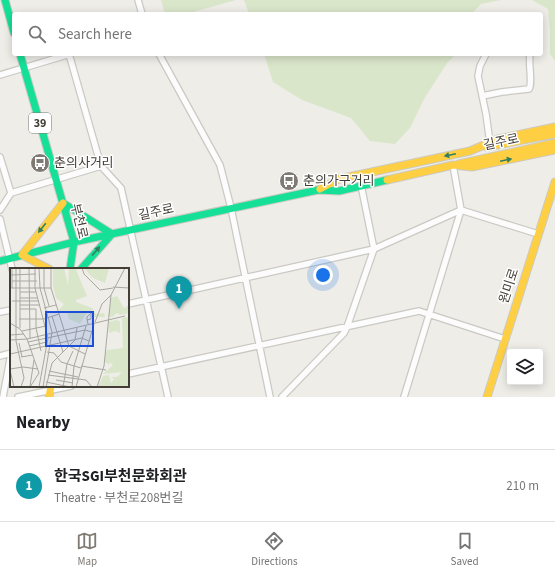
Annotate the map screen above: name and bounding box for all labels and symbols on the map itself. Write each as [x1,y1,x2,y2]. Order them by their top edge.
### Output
road number: 39 [29,113,51,133]
street label: 길주로 [482,129,520,155]
bus stop icon: 춘의사거리 [29,152,51,174]
one-way arrow [444,153,456,159]
place label: 춘의사거리 [54,154,114,172]
one-way arrow [500,157,513,163]
bus stop icon: 춘의가구거리 [278,170,300,192]
place label: 춘의가구거리 [303,172,375,190]
street label: 길주로 [137,199,175,225]
street label: 부천로 [66,201,92,241]
one-way arrow [38,223,46,234]
one-way arrow [92,246,101,256]
your location [313,265,333,285]
street label: 원미로 [495,266,523,306]
inset map [10,268,129,387]
pin: 1 [166,276,192,309]

